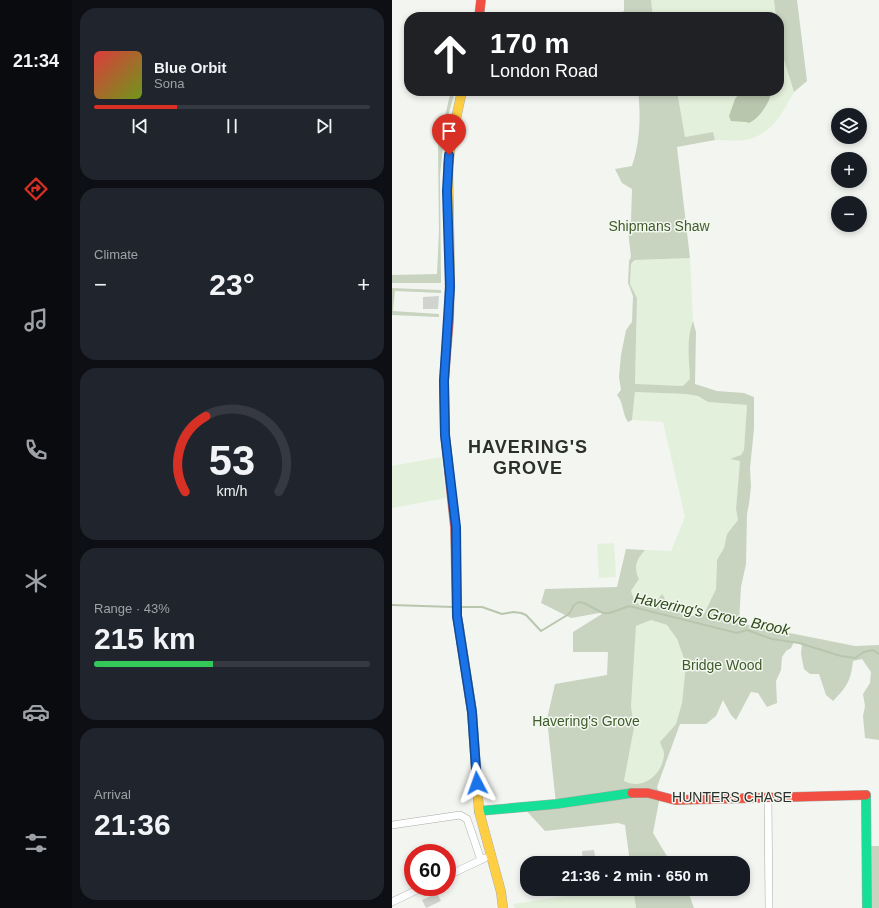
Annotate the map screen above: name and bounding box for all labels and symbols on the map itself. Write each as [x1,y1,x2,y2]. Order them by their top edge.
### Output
pin [432,114,466,155]
park label: Shipmans Shaw [608,218,710,234]
district label: HAVERING'S GROVE [468,437,588,478]
water label: Havering's Grove Brook [633,589,793,639]
park label: Bridge Wood [682,657,762,673]
park label: Havering's Grove [532,713,640,729]
position arrow [456,762,498,804]
street label: HUNTERS CHASE [672,789,792,805]
speed limit sign: 60 [404,844,456,896]

